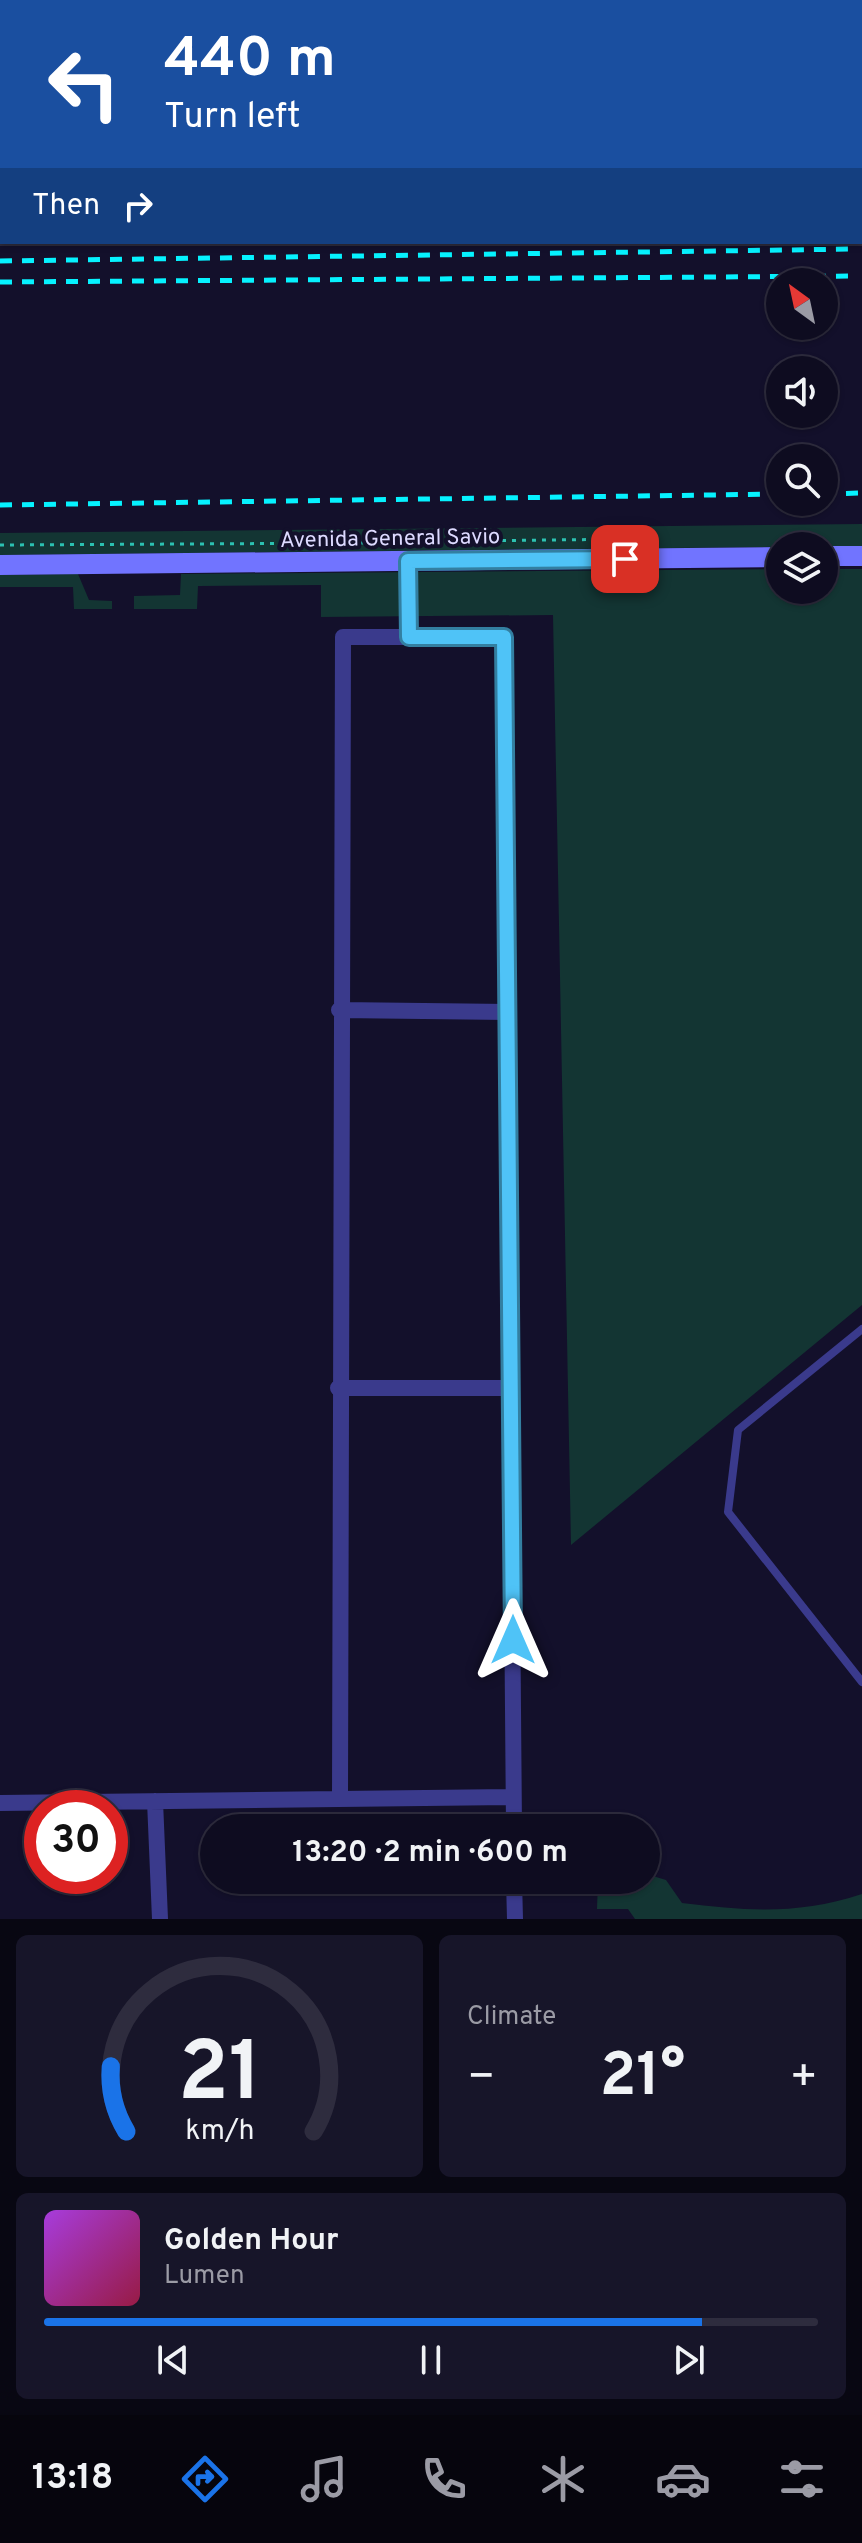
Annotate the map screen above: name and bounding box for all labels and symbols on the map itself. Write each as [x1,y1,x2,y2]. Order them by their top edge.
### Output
north arrow [766,268,838,340]
street label: Avenida General Savio [280,524,501,555]
pin [591,525,659,593]
position arrow [471,1598,555,1682]
speed limit sign: 30 [24,1790,128,1894]

